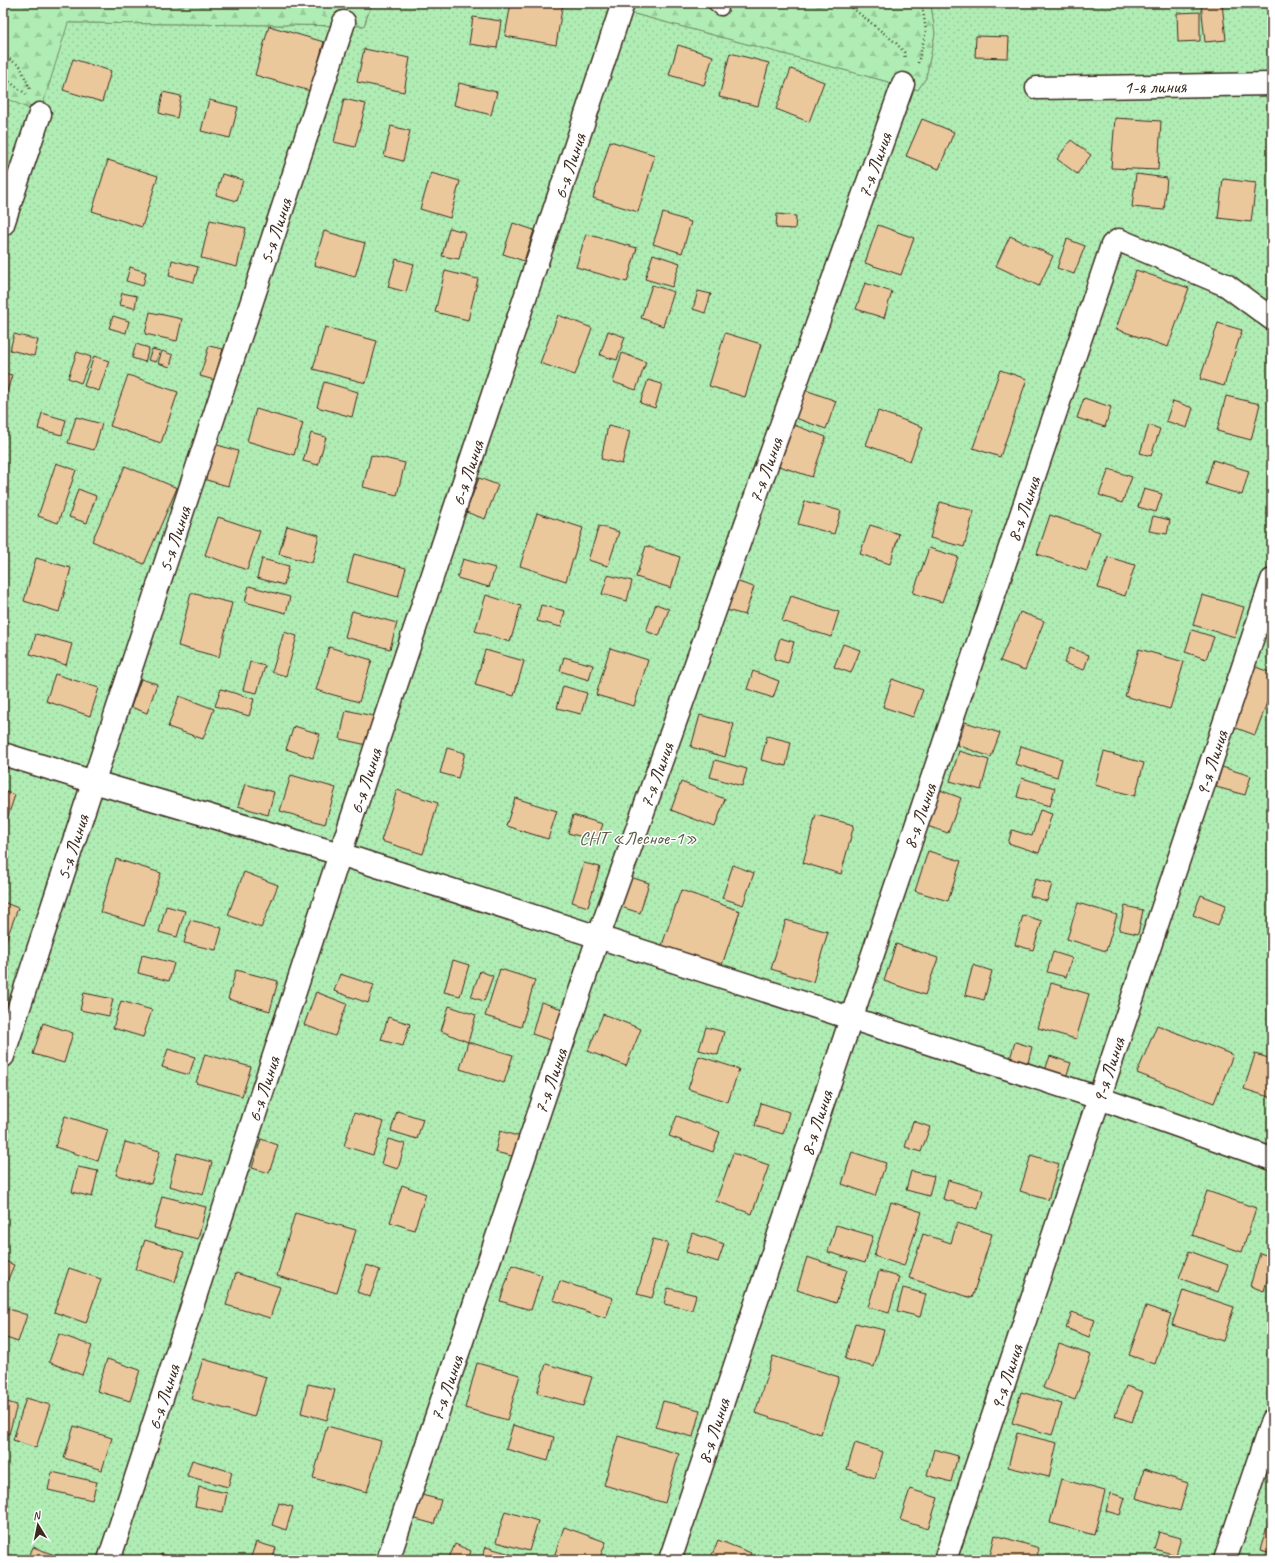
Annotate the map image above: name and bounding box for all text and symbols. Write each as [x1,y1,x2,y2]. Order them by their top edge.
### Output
street label: 1-я линия [1123,74,1188,100]
street label: 7-я Линия [852,128,898,201]
street label: 6-я Линия [548,129,592,202]
street label: 5-я Линия [254,194,298,267]
street label: 7-я Линия [743,433,789,506]
street label: 6-я Линия [446,436,490,509]
street label: 8-я Линия [1002,472,1047,545]
street label: 5-я Линия [153,502,197,575]
street label: 9-я Линия [1190,726,1234,799]
street label: 7-я Линия [634,738,680,811]
street label: 6-я Линия [344,744,388,817]
street label: 8-я Линия [898,779,943,852]
street label: 5-я Линия [51,810,95,883]
park label: СНТ «Лесное-1» [579,826,697,850]
street label: 9-я Линия [1087,1033,1131,1106]
street label: 7-я Линия [529,1044,574,1117]
street label: 6-я Линия [242,1052,286,1125]
street label: 8-я Линия [795,1086,839,1159]
street label: 9-я Линия [985,1340,1029,1413]
street label: 7-я Линия [425,1351,470,1424]
street label: 6-я Линия [142,1360,186,1433]
street label: 8-я Линия [692,1394,736,1467]
north arrow [18,1505,58,1545]
text: N [32,1507,43,1523]

